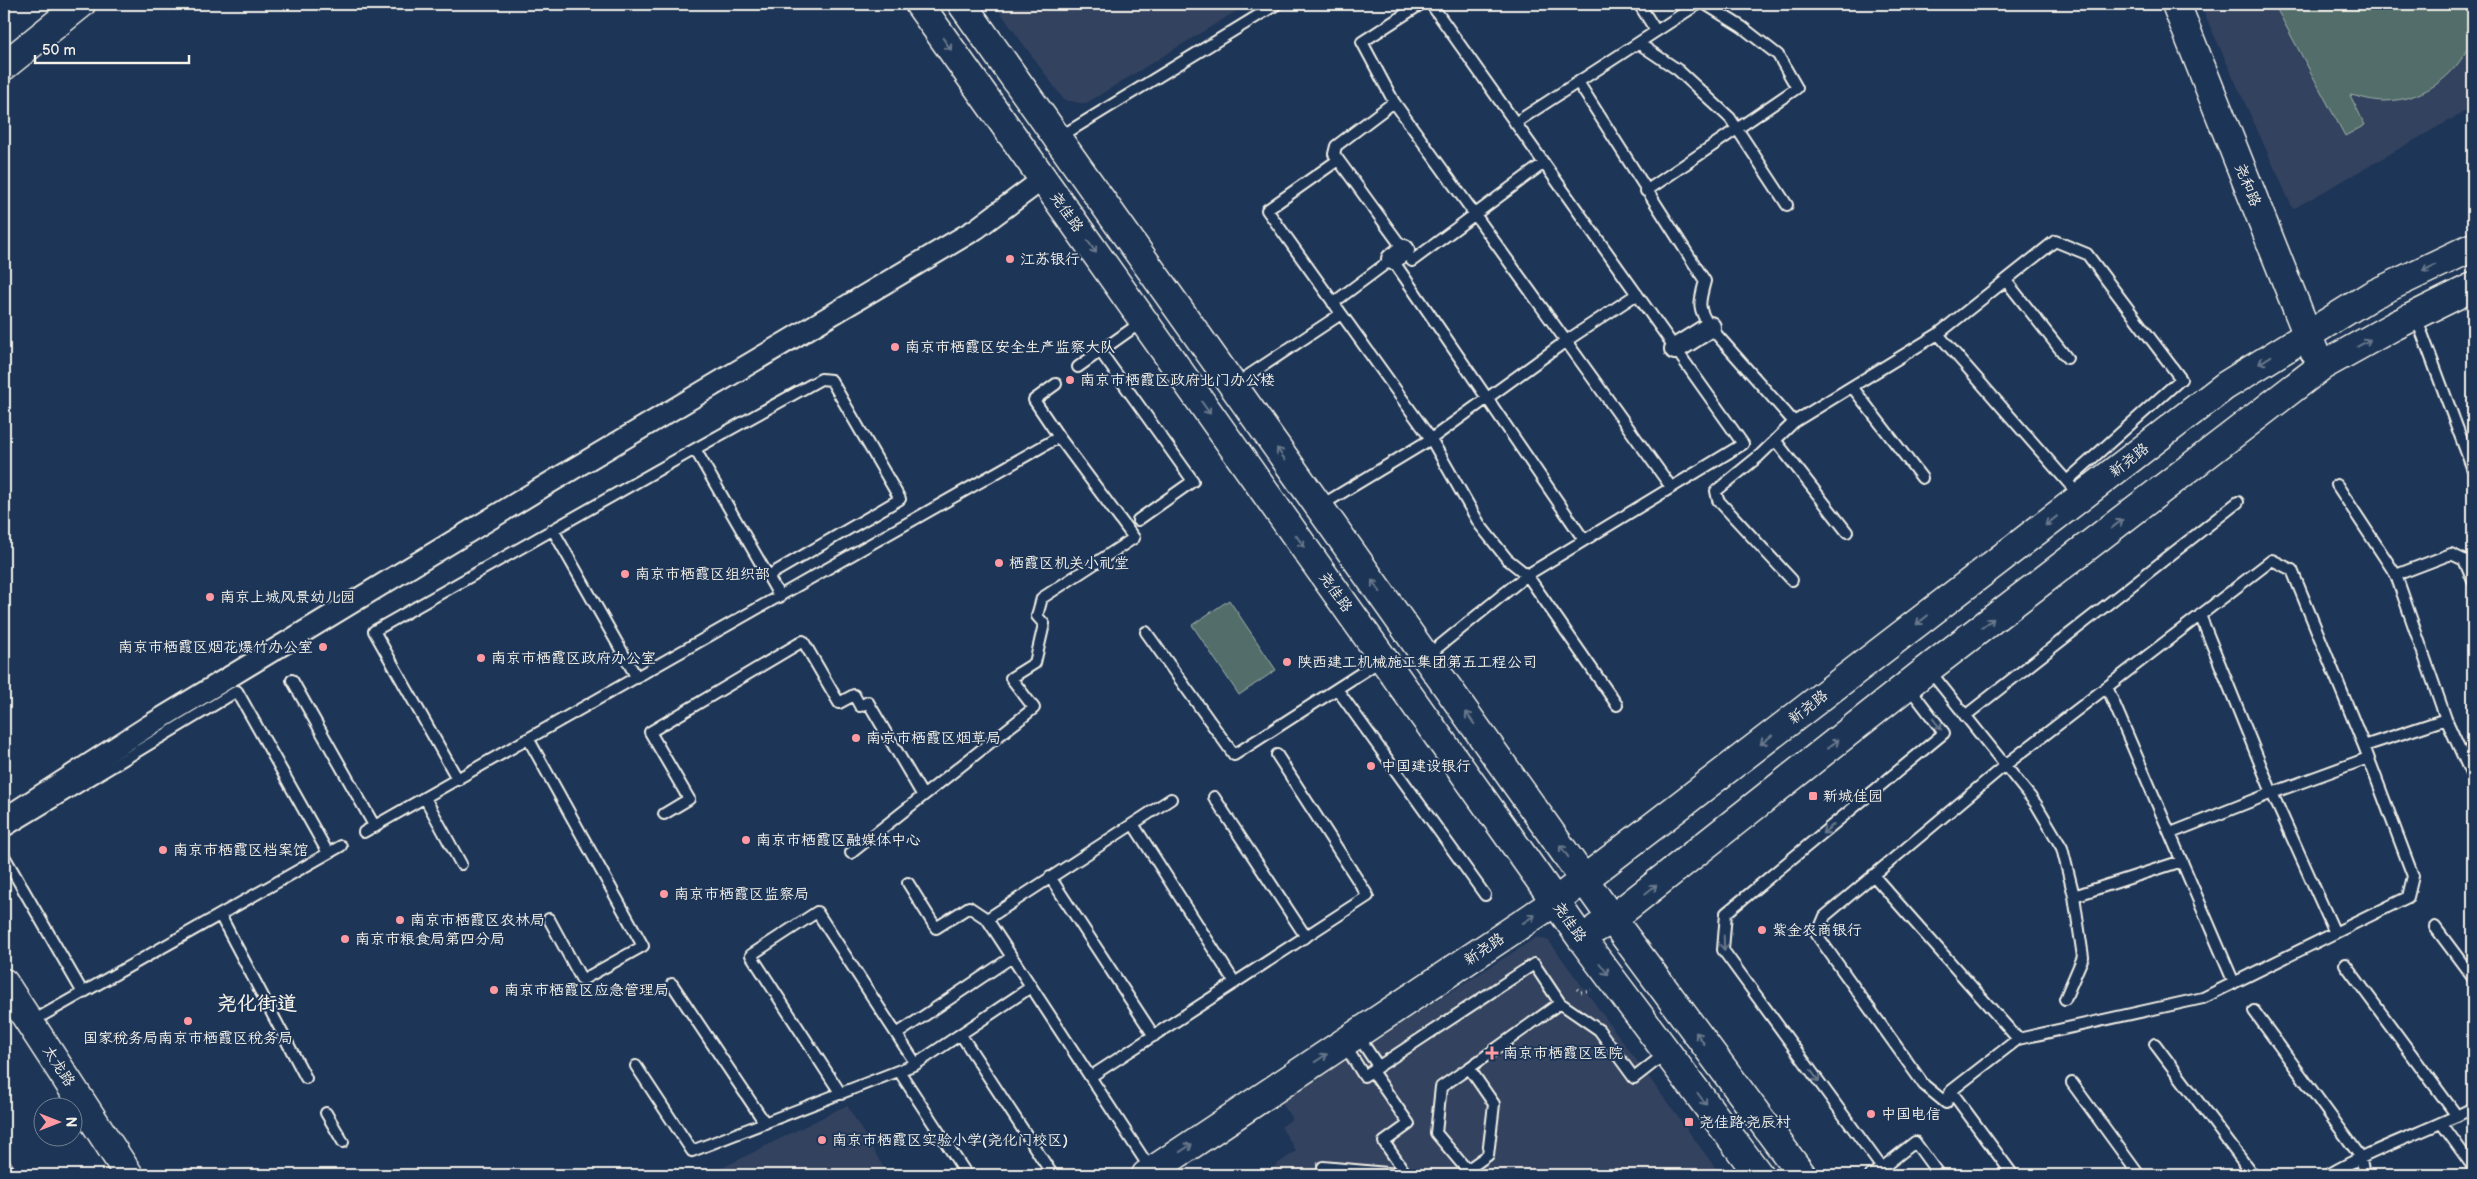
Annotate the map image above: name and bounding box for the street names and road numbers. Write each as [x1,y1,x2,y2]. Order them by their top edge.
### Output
street label: 尧和路 [2230,161,2265,210]
street label: 尧佳路 [1046,188,1087,236]
street label: 新尧路 [2106,439,2153,482]
street label: 尧佳路 [1315,568,1356,616]
street label: 新尧路 [1785,686,1832,729]
street label: 尧佳路 [1549,898,1590,946]
street label: 新尧路 [1460,929,1508,970]
street label: 太龙路 [38,1042,79,1090]

